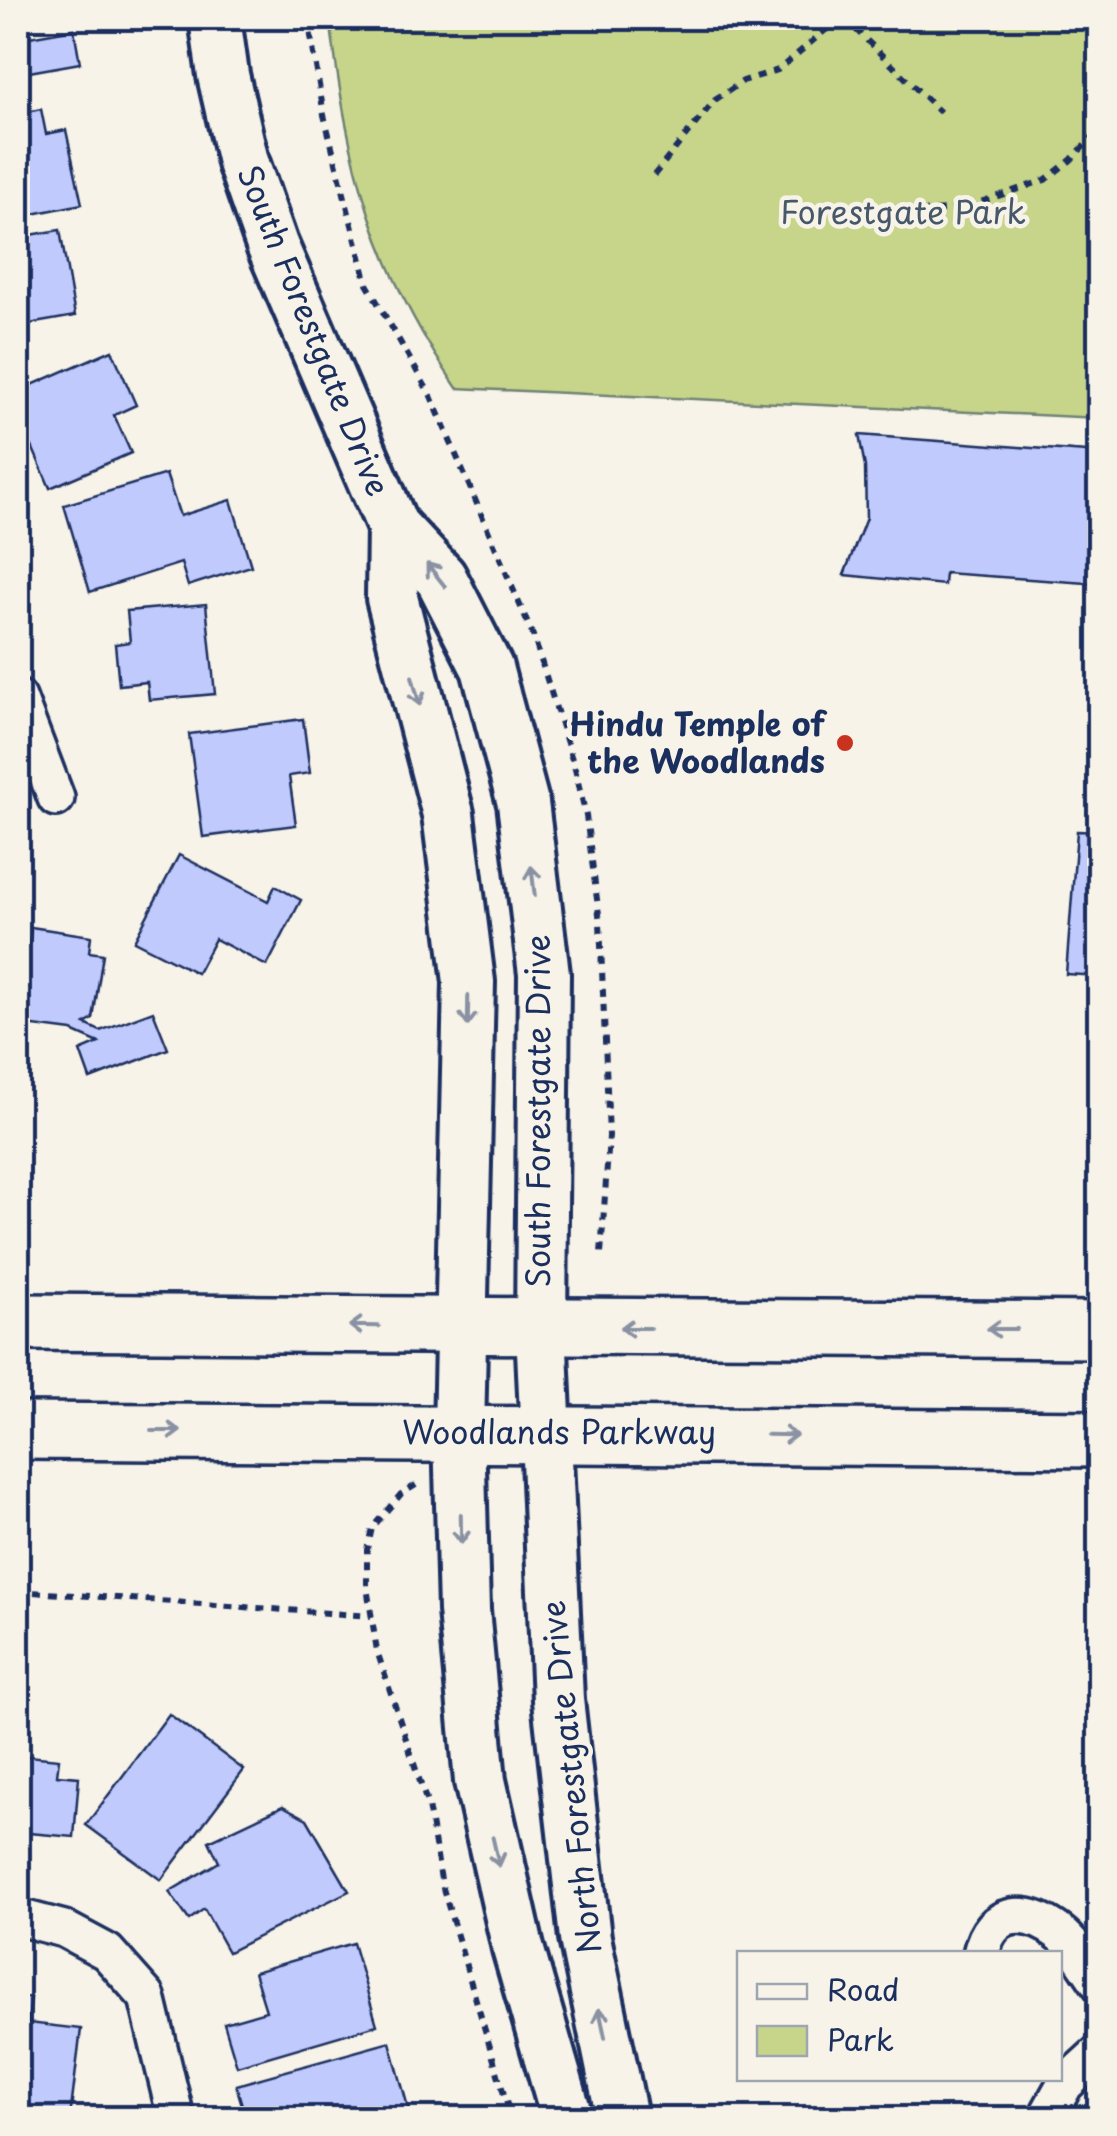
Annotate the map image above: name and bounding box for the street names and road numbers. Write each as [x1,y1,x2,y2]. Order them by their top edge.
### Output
street label: South Forestgate Drive [226,158,403,503]
street label: South Forestgate Drive [513,934,561,1288]
street label: Woodlands Parkway [402,1407,716,1455]
street label: North Forestgate Drive [528,1598,612,1956]

